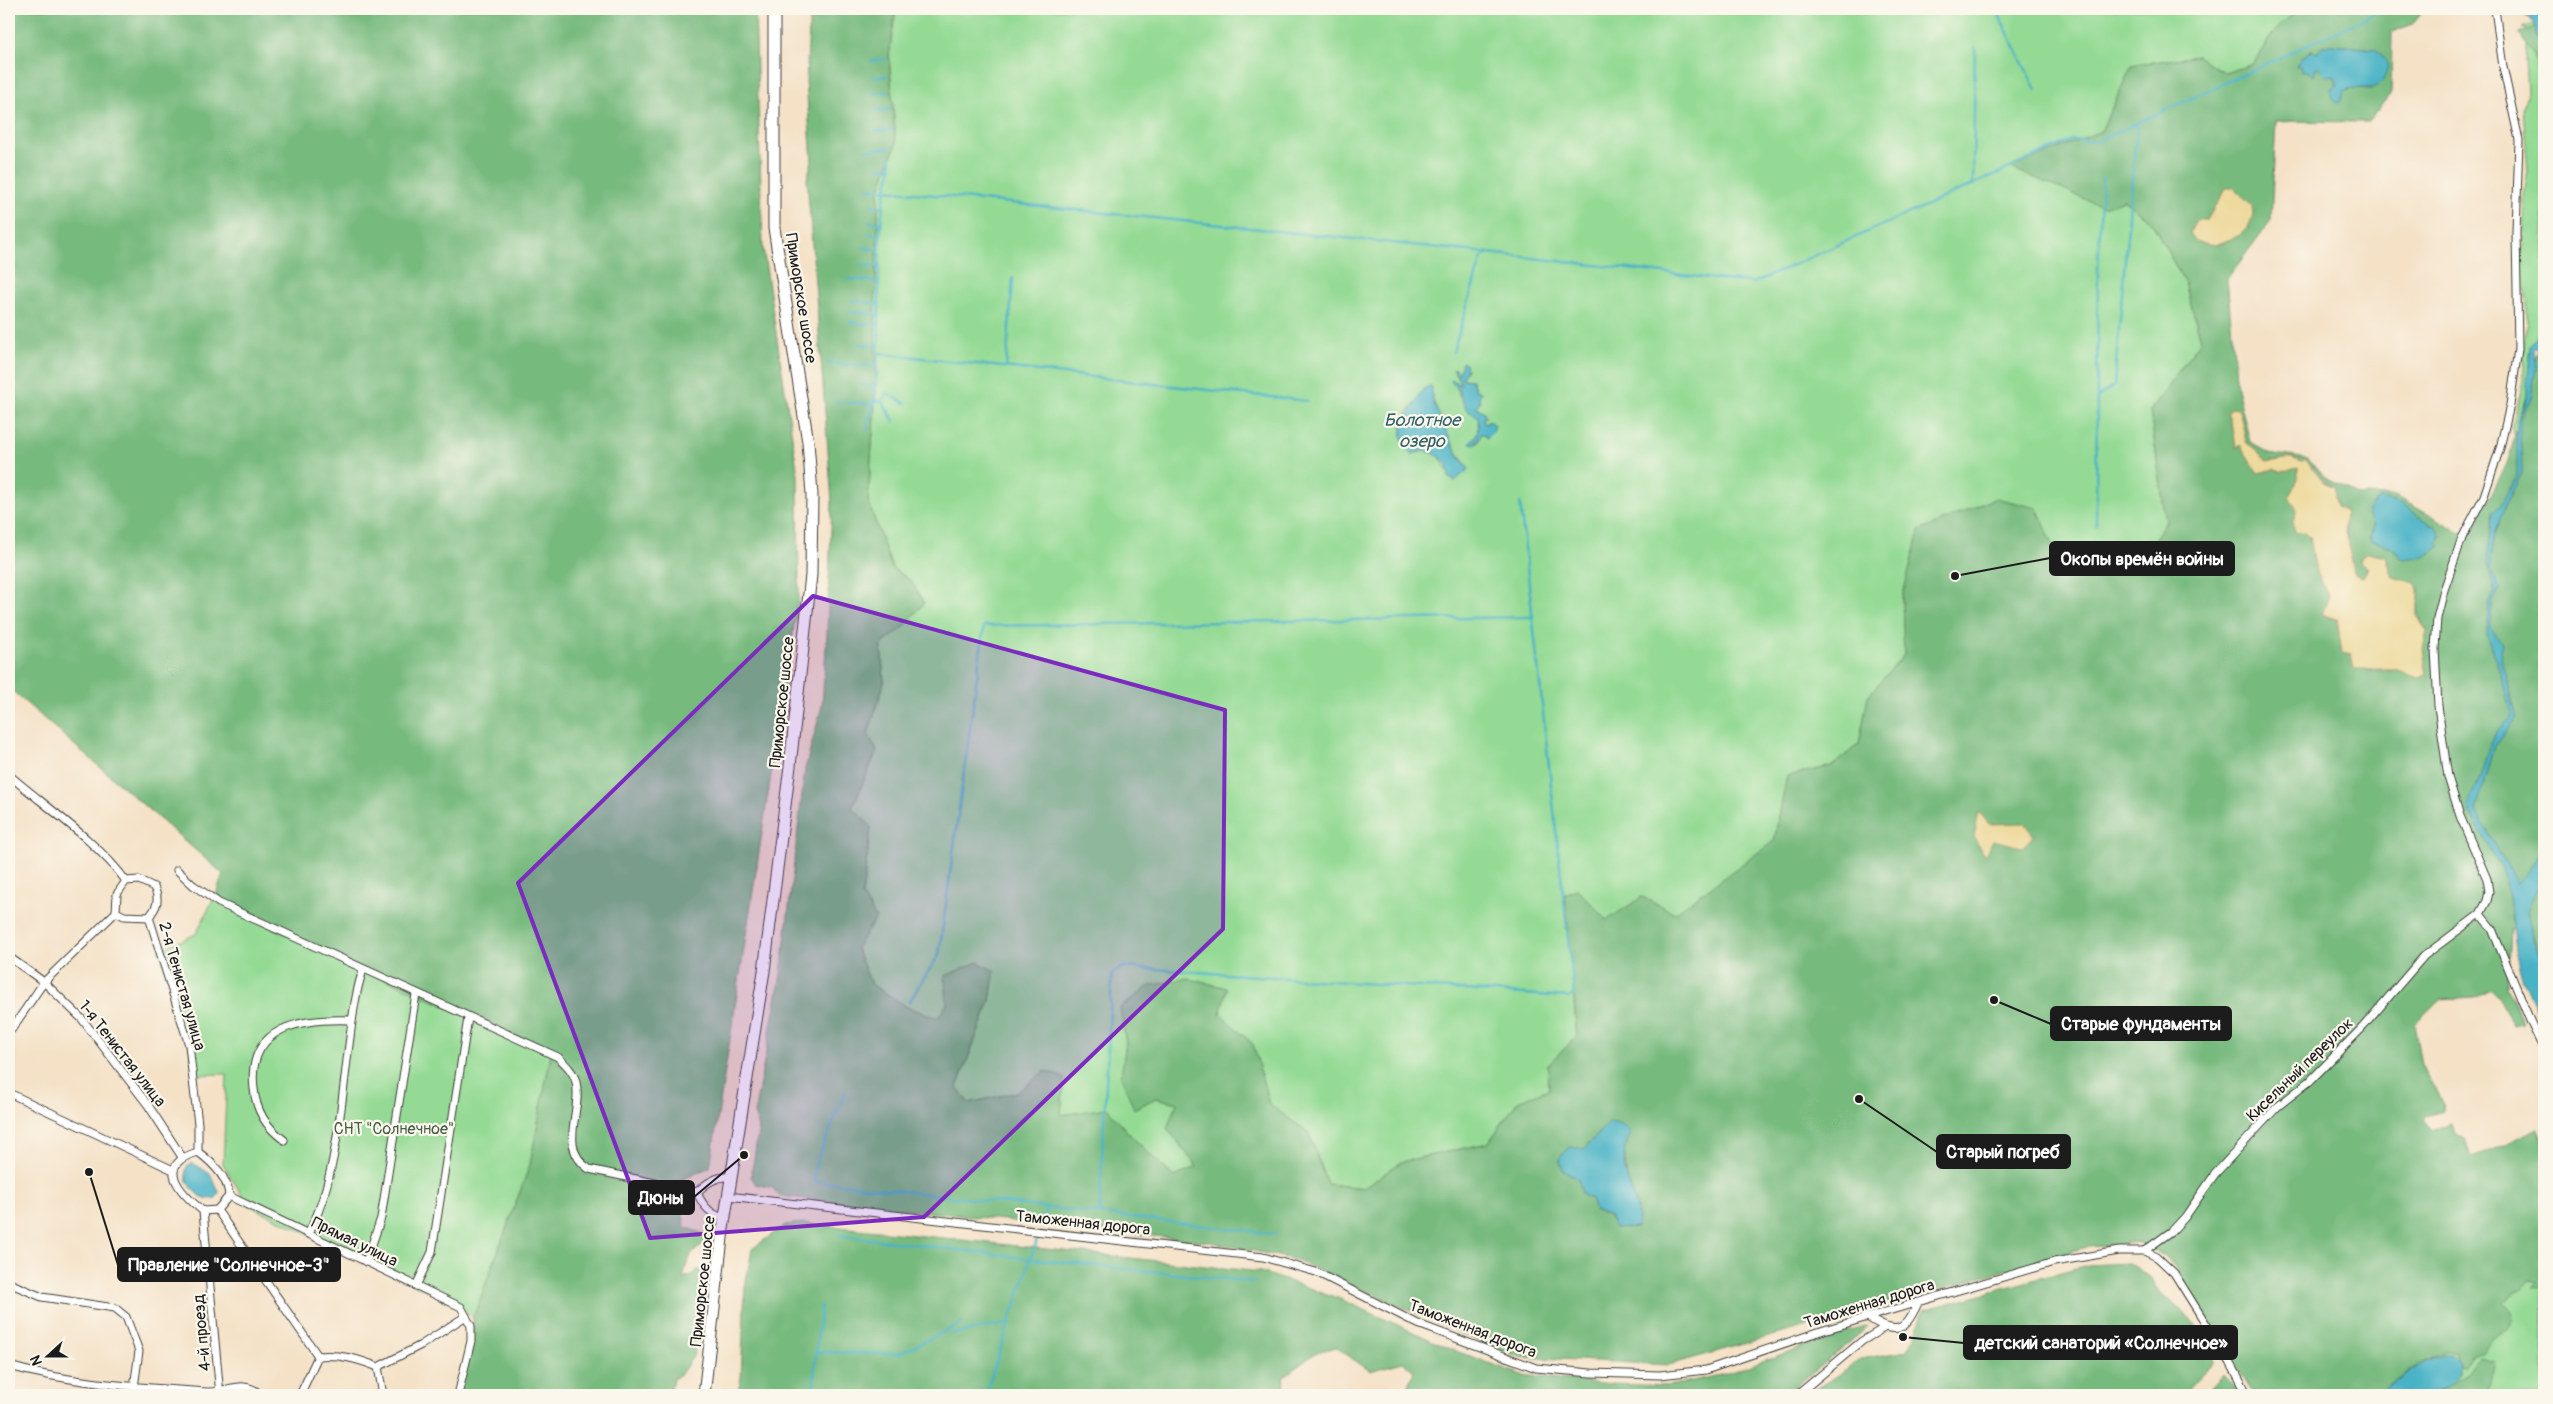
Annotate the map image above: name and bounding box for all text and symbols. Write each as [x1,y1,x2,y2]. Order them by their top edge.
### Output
street label: Приморское шоссе [781,232,821,365]
water label: Болотное озеро [1384,409,1462,453]
callout: Окопы времён войны [2050,542,2234,575]
text: Окопы времён войны [2060,548,2224,571]
street label: Приморское шоссе [765,636,799,768]
street label: 2-я Тенистая улица [154,920,210,1053]
street label: 1-я Тенистая улица [74,996,170,1111]
callout: Старые фундаменты [2051,1007,2231,1040]
text: Старые фундаменты [2061,1013,2221,1036]
street label: Кисельный переулок [2242,1014,2357,1126]
park label: СНТ "Солнечное" [334,1119,454,1139]
callout: Старый погреб [1937,1135,2070,1168]
text: Старый погреб [1946,1141,2061,1164]
callout: Дюны [629,1181,694,1214]
text: Дюны [637,1187,684,1210]
street label: Таможенная дорога [1015,1206,1151,1240]
street label: Прямая улица [308,1212,401,1271]
street label: Приморское шоссе [686,1215,720,1347]
callout: Правление "Солнечное-3" [118,1248,340,1281]
text: Правление "Солнечное-3" [128,1254,330,1277]
street label: Таможенная дорога [1802,1275,1937,1333]
street label: 4-й проезд [189,1293,215,1372]
street label: Таможенная дорога [1406,1295,1539,1362]
callout: детский санаторий «Солнечное» [1964,1326,2237,1359]
north arrow [22,1332,72,1382]
text: детский санаторий «Солнечное» [1973,1332,2228,1355]
text: N [27,1353,46,1368]

